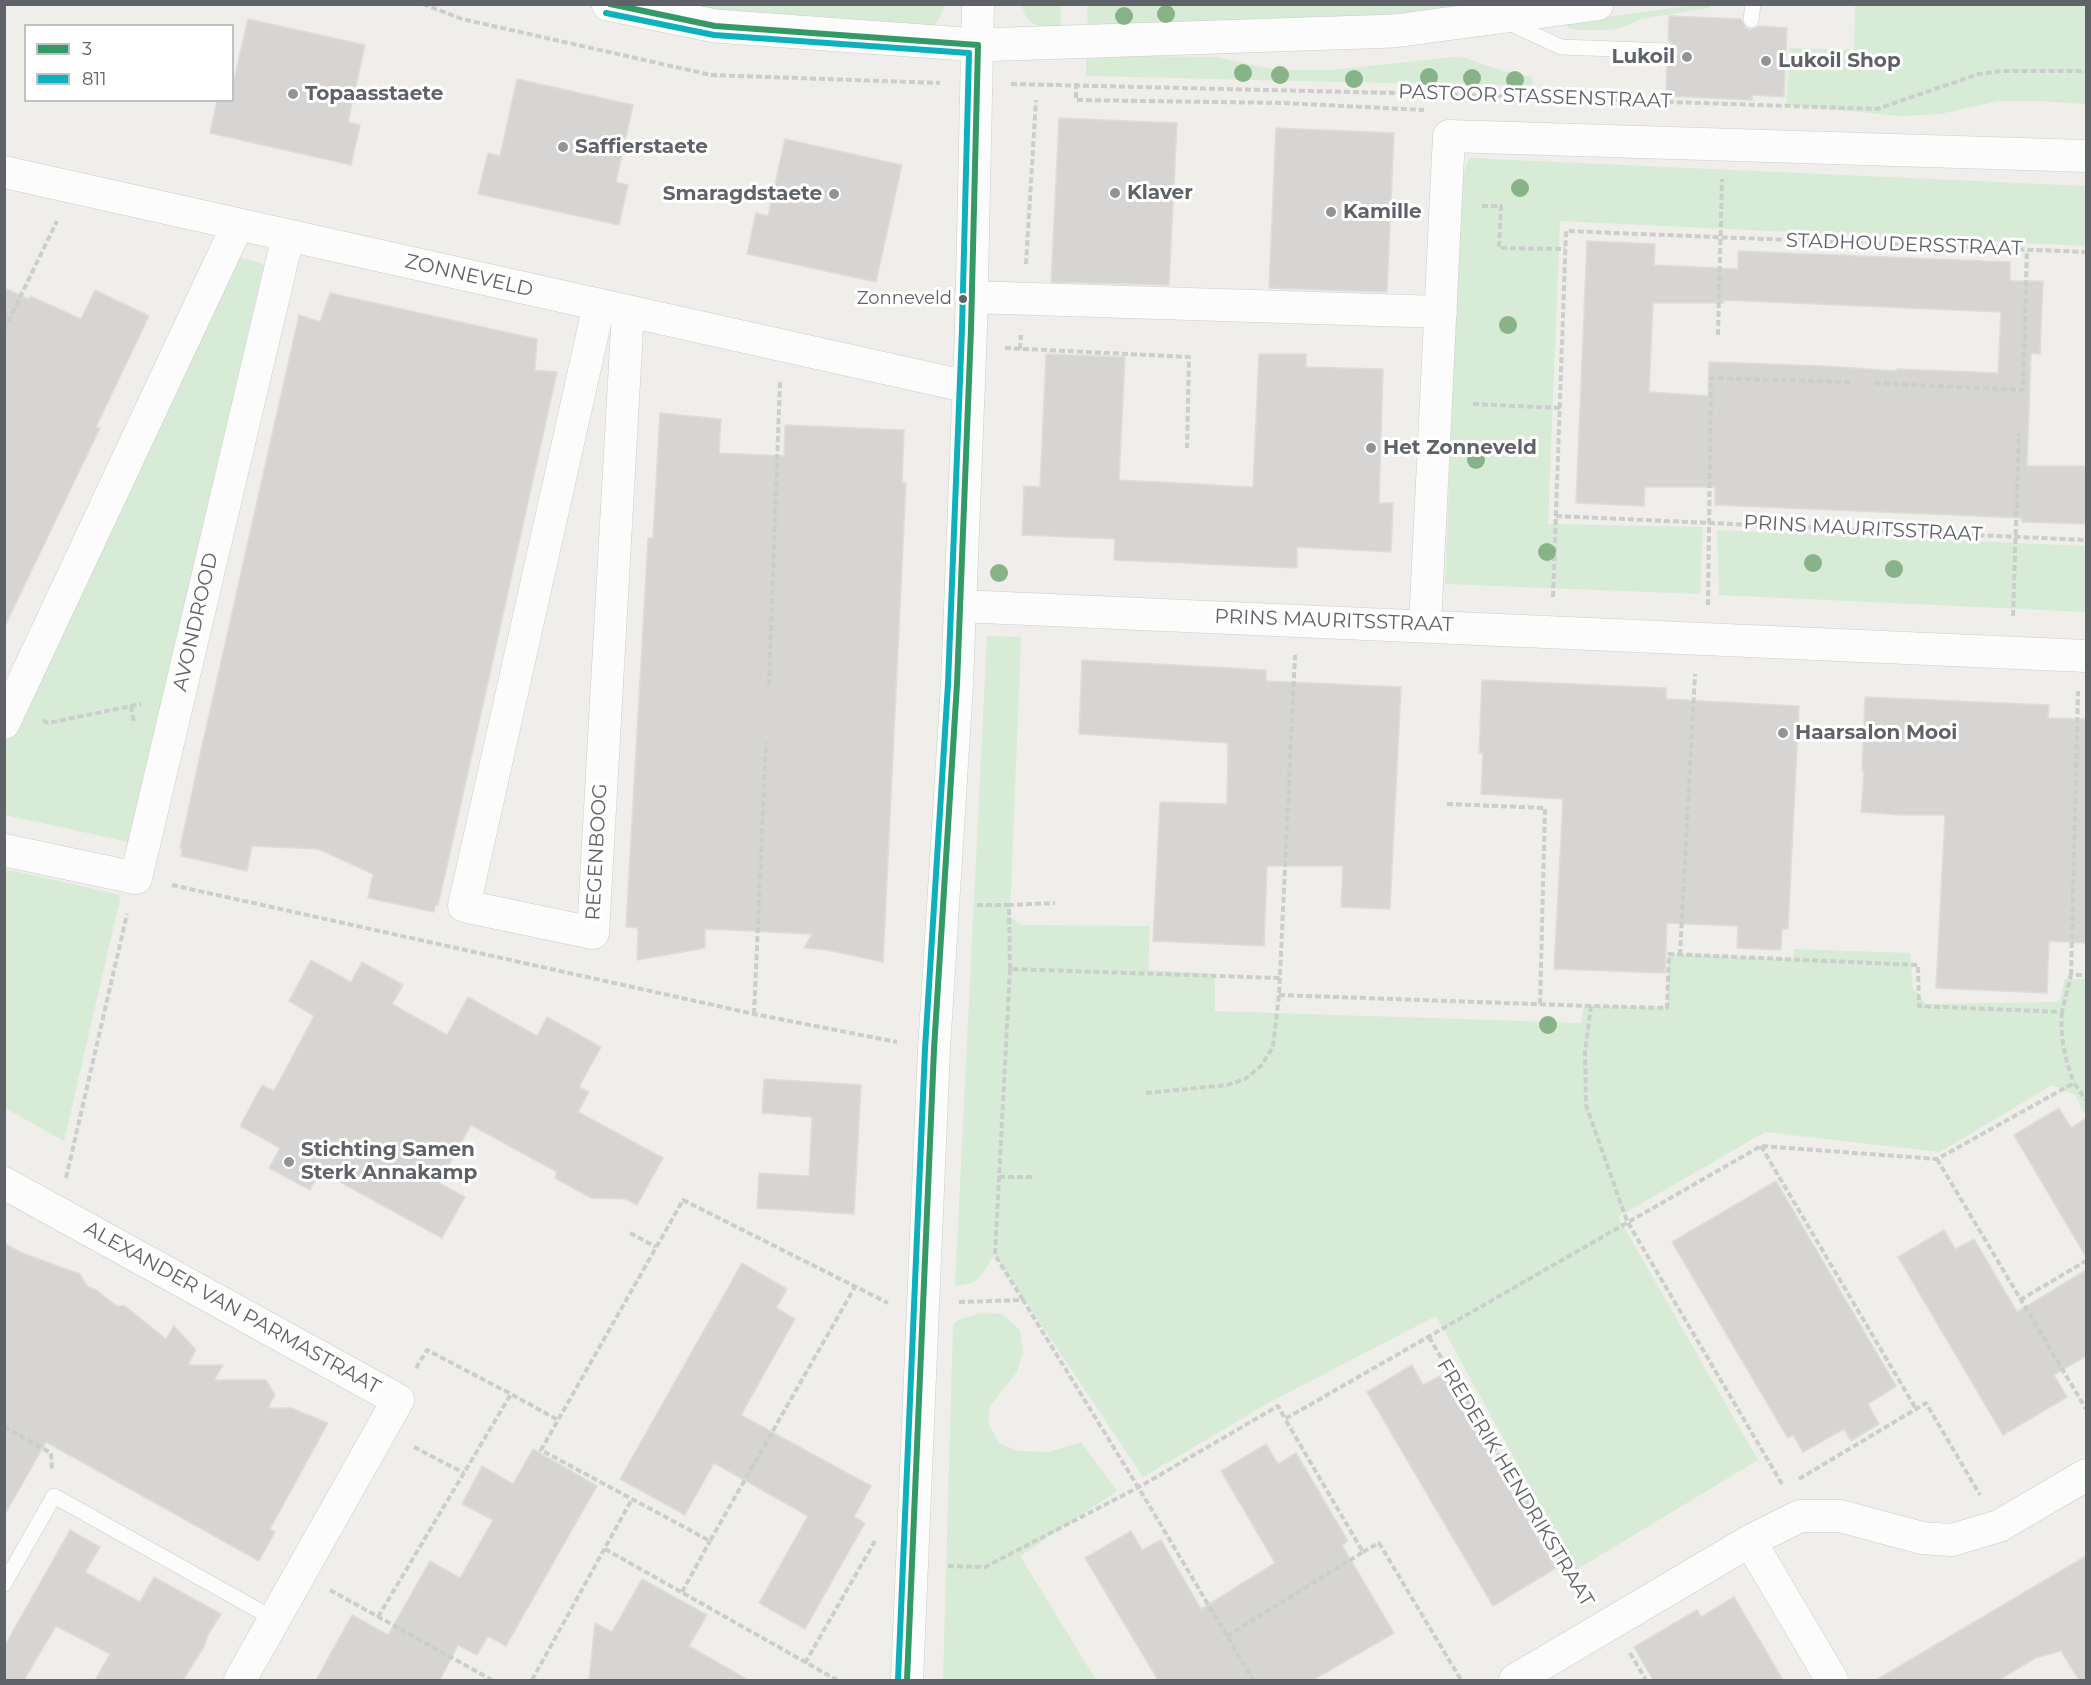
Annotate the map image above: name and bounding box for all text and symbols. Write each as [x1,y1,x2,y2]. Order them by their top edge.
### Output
legend [24,24,234,102]
text: 3 [82,38,92,60]
place label: Lukoil [1611,45,1675,69]
place label: Lukoil Shop [1778,49,1901,73]
marker: Lukoil [1680,50,1694,64]
marker: Lukoil Shop [1759,54,1773,68]
text: 811 [82,68,106,90]
street label: PASTOOR STASSENSTRAAT [1398,80,1672,114]
place label: Topaasstaete [305,82,443,106]
marker: Topaasstaete [286,87,300,101]
place label: Saffierstaete [575,135,708,159]
marker: Saffierstaete [556,140,570,154]
place label: Klaver [1127,181,1193,205]
place label: Smaragdstaete [663,182,822,206]
marker: Klaver [1108,186,1122,200]
marker: Smaragdstaete [827,187,841,201]
place label: Kamille [1343,200,1422,224]
marker: Kamille [1324,205,1338,219]
street label: STADHOUDERSSTRAAT [1785,229,2023,261]
street label: ZONNEVELD [403,250,535,302]
place label: Zonneveld [857,288,952,310]
marker: Zonneveld [957,293,969,305]
place label: Het Zonneveld [1383,436,1537,460]
marker: Het Zonneveld [1364,441,1378,455]
street label: PRINS MAURITSSTRAAT [1743,511,1983,547]
street label: AVONDROOD [168,550,224,694]
street label: PRINS MAURITSSTRAAT [1214,605,1454,637]
place label: Haarsalon Mooi [1795,721,1957,745]
marker: Haarsalon Mooi [1776,726,1790,740]
street label: REGENBOOG [581,783,613,921]
place label: Stichting Samen Sterk Annakamp [301,1138,477,1185]
marker: Stichting Samen Sterk Annakamp [282,1155,296,1169]
street label: ALEXANDER VAN PARMASTRAAT [80,1216,384,1400]
street label: FREDERIK HENDRIKSTRAAT [1431,1355,1599,1611]

